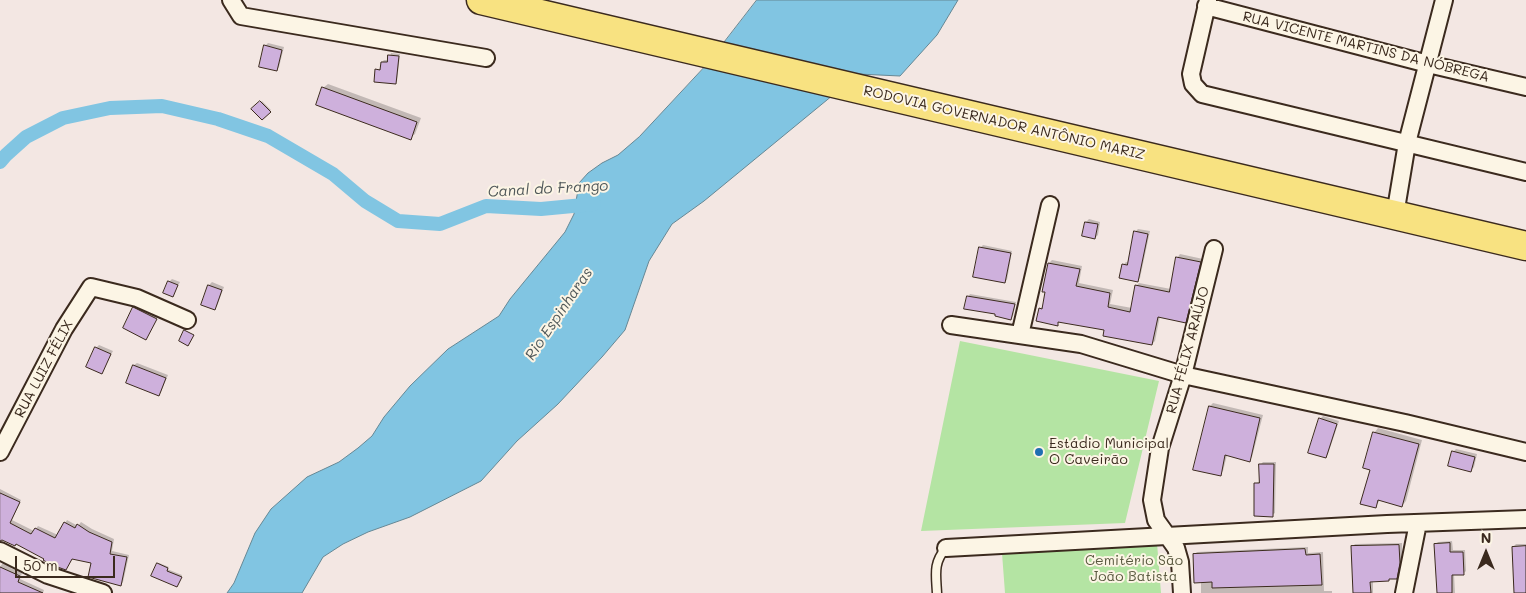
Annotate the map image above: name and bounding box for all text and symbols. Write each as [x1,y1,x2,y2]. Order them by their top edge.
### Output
street label: RUA VICENTE MARTINS DA NÓBREGA [1241,8,1491,86]
street label: RODOVIA GOVERNADOR ANTÔNIO MARIZ [862,82,1146,164]
water label: Canal do Frango [487,177,609,201]
water label: Rio Espinharas [521,264,597,364]
street label: RUA FÉLIX ARAÚJO [1163,284,1213,416]
street label: RUA LUIZ FÉLIX [11,317,77,421]
place label: Estádio Municipal O Caveirão [1049,436,1169,468]
marker: Estádio Municipal O Caveirão [1033,446,1045,458]
north arrow [1461,528,1511,578]
text: N [1481,528,1491,547]
scale bar [18,546,118,578]
park label: Cemitério São João Batista [1085,553,1183,586]
text: 50 m [23,555,58,575]

